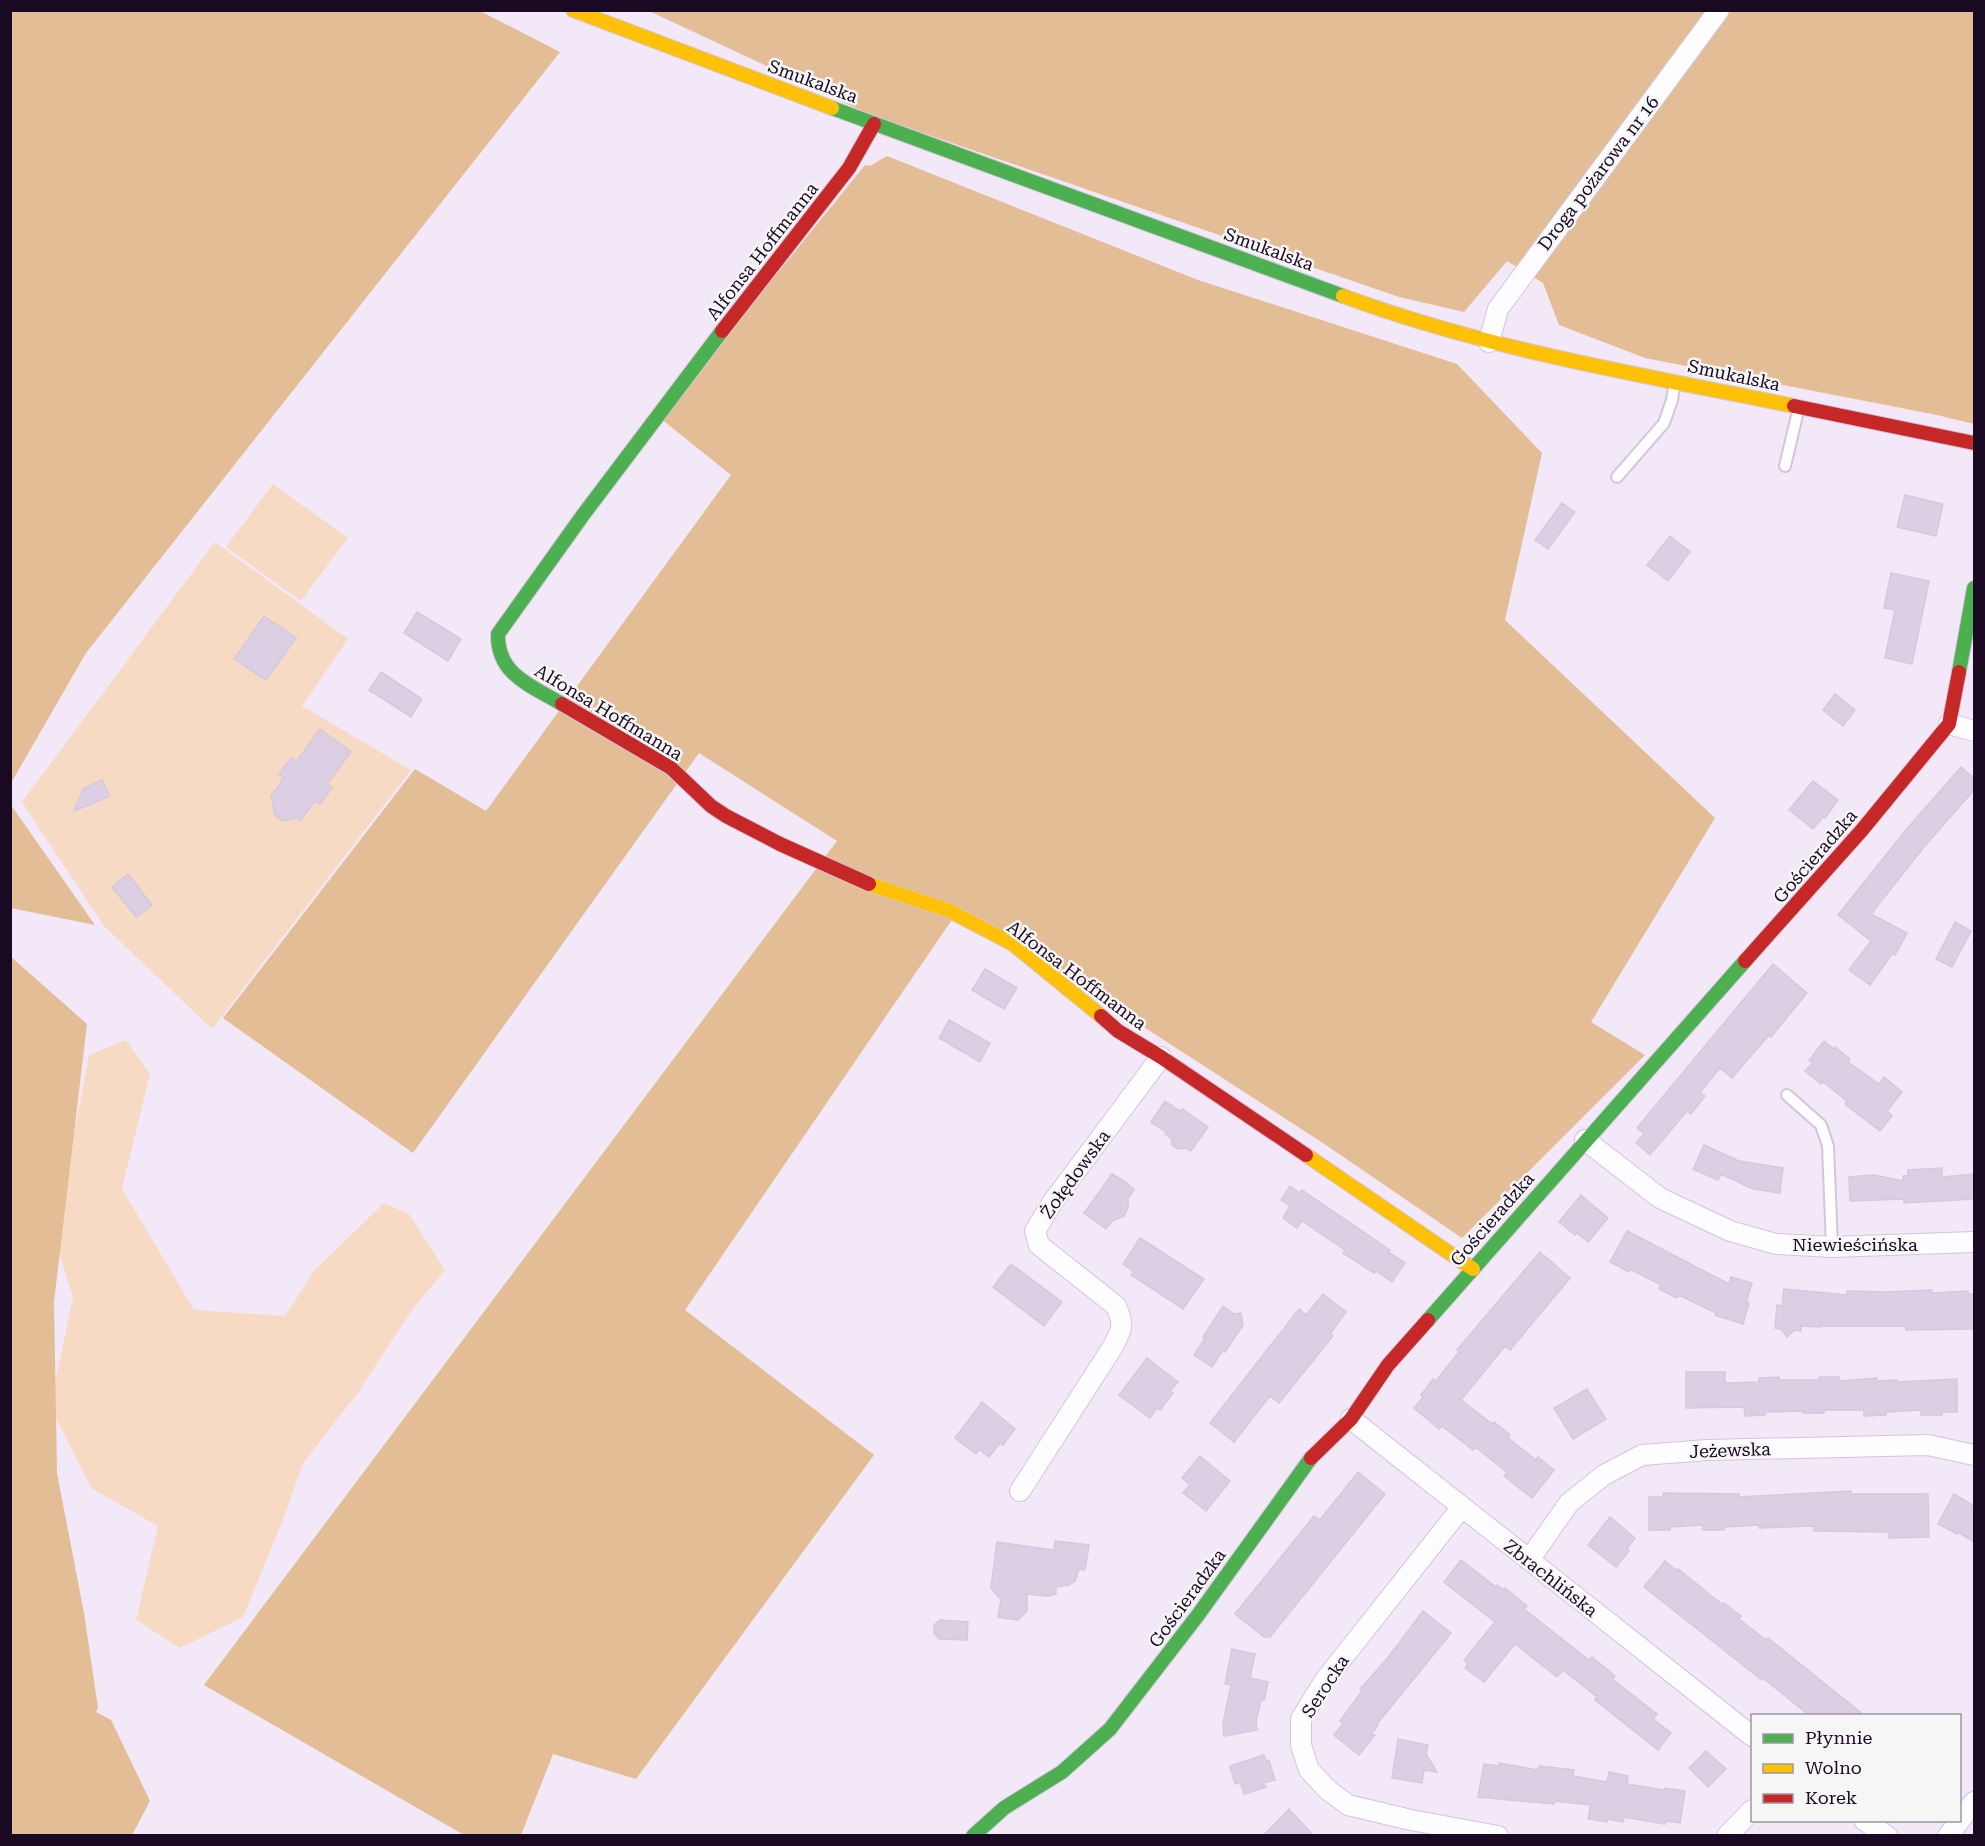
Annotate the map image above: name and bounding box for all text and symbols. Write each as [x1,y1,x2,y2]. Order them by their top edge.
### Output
street label: Smukalska [765,55,861,107]
street label: Droga pożarowa nr 16 [1533,92,1663,254]
street label: Alfonsa Hoffmanna [702,178,822,324]
street label: Smukalska [1221,223,1317,275]
street label: Smukalska [1686,355,1782,395]
street label: Alfonsa Hoffmanna [531,660,687,765]
street label: Gościeradzka [1769,805,1861,907]
street label: Alfonsa Hoffmanna [1003,916,1151,1034]
street label: Żołędowska [1036,1125,1114,1222]
street label: Gościeradzka [1446,1168,1538,1270]
street label: Niewieścińska [1792,1234,1918,1255]
street label: Jeżewska [1689,1438,1771,1462]
street label: Zbrachlińska [1500,1535,1602,1621]
street label: Gościeradzka [1144,1544,1230,1651]
street label: Serocka [1297,1651,1353,1721]
legend [1751,1714,1961,1822]
text: Płynnie [1805,1727,1872,1748]
text: Wolno [1805,1757,1862,1778]
text: Korek [1805,1787,1857,1808]

